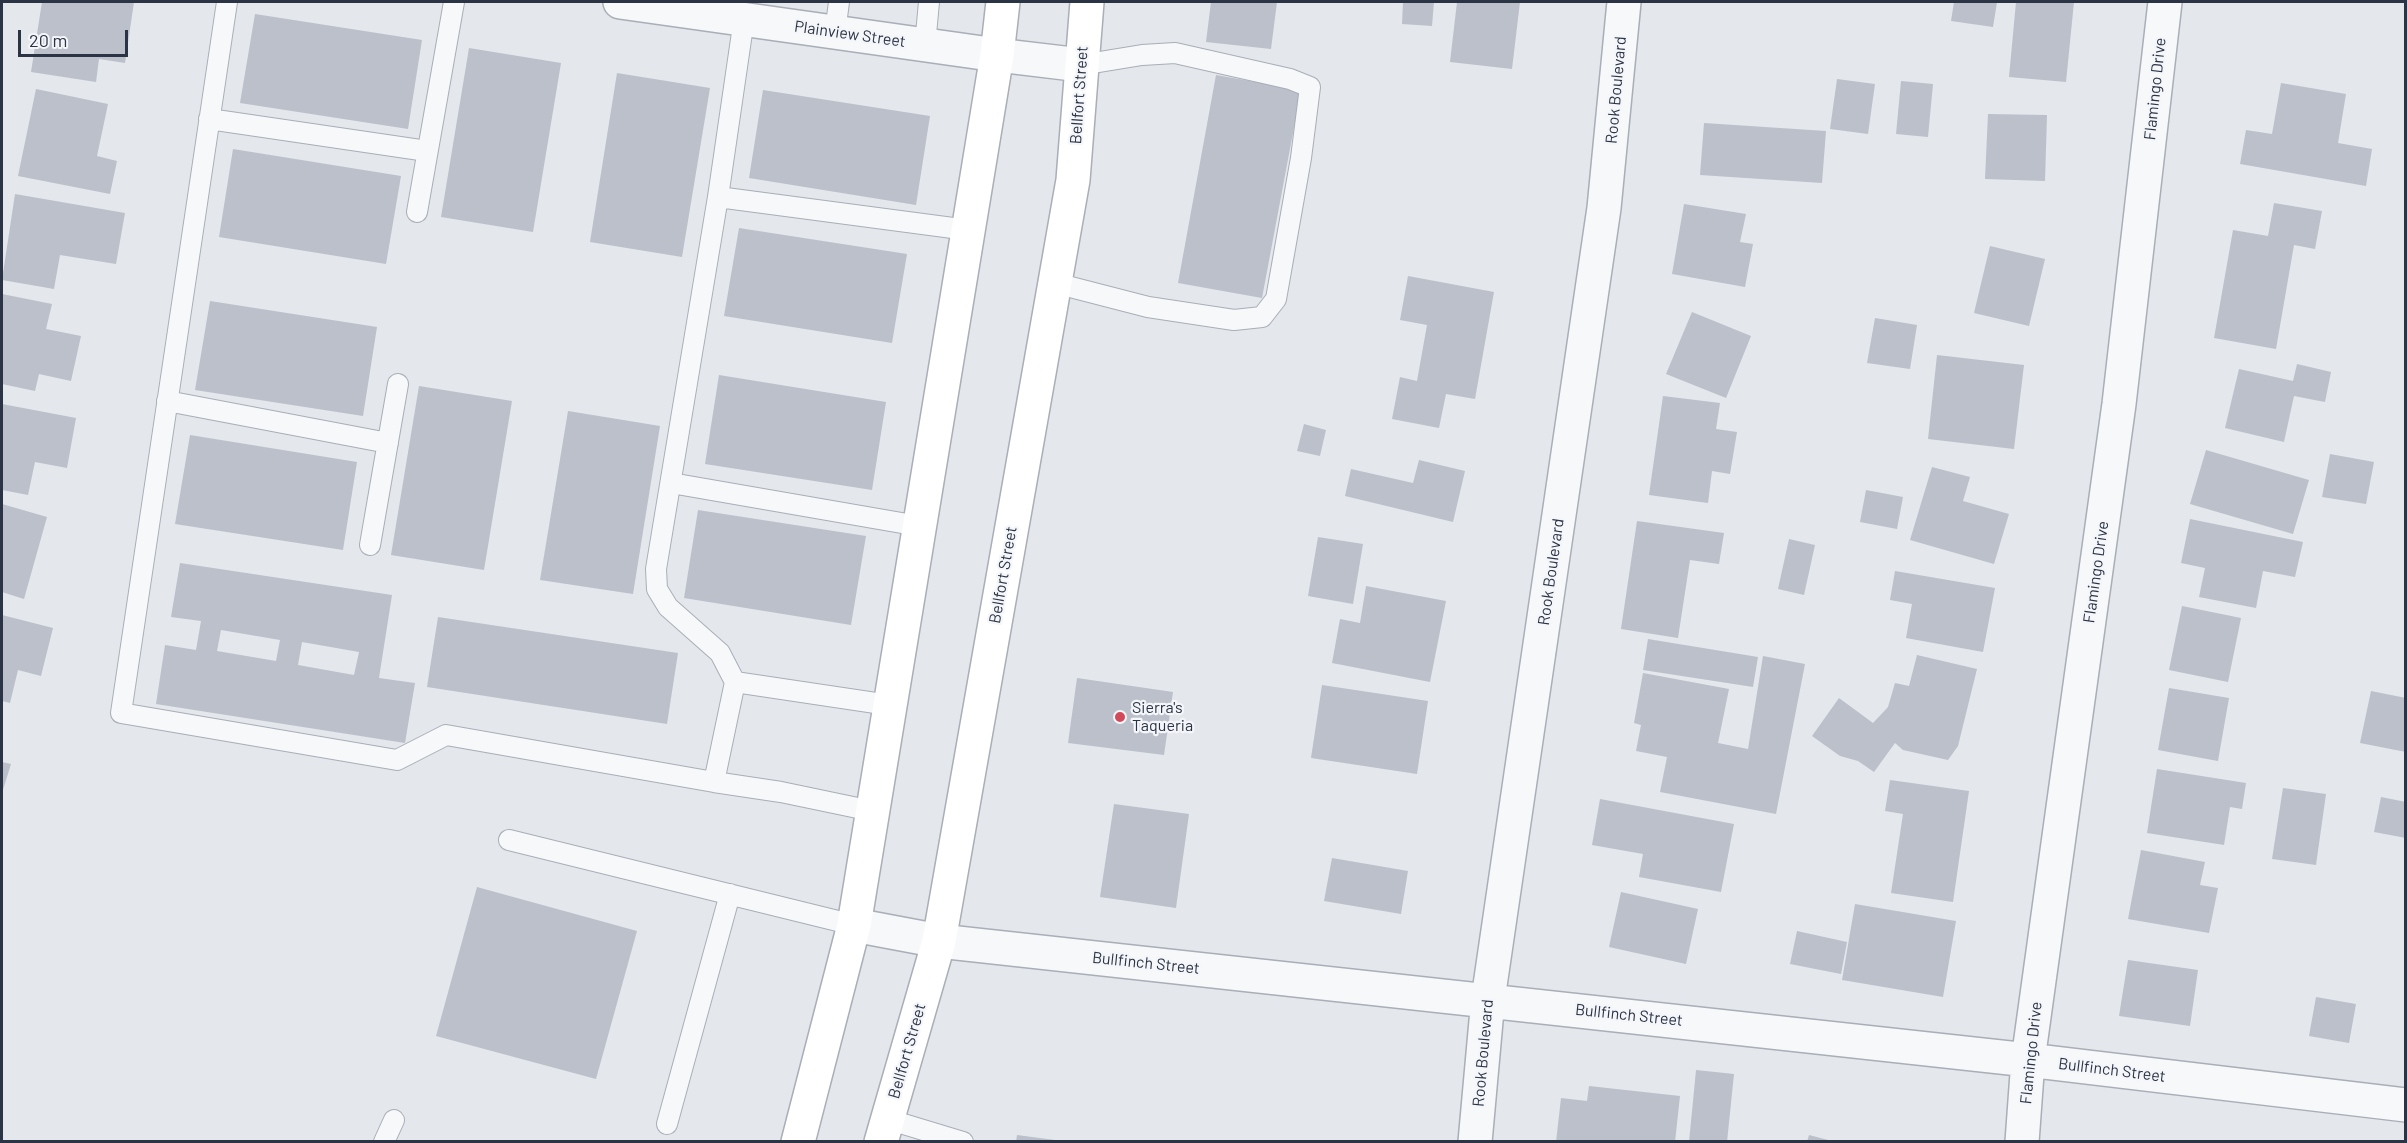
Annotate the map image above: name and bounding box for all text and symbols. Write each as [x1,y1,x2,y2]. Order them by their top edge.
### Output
street label: Plainview Street [793,17,907,51]
scale bar [21,18,130,56]
text: 20 m [29,29,67,51]
street label: Rook Boulevard [1602,35,1630,145]
street label: Flamingo Drive [2140,37,2170,141]
street label: Bellfort Street [1066,45,1092,145]
street label: Rook Boulevard [1534,517,1568,627]
street label: Flamingo Drive [2079,520,2113,624]
street label: Bellfort Street [985,525,1021,625]
place label: Sierra's Taqueria [1132,698,1193,736]
marker: Sierra's Taqueria [1113,710,1127,724]
street label: Bullfinch Street [1091,948,1201,978]
street label: Rook Boulevard [1469,998,1497,1108]
street label: Bullfinch Street [1574,1000,1684,1030]
street label: Bellfort Street [884,1001,930,1101]
street label: Flamingo Drive [2016,1001,2046,1105]
street label: Bullfinch Street [2057,1054,2167,1086]

